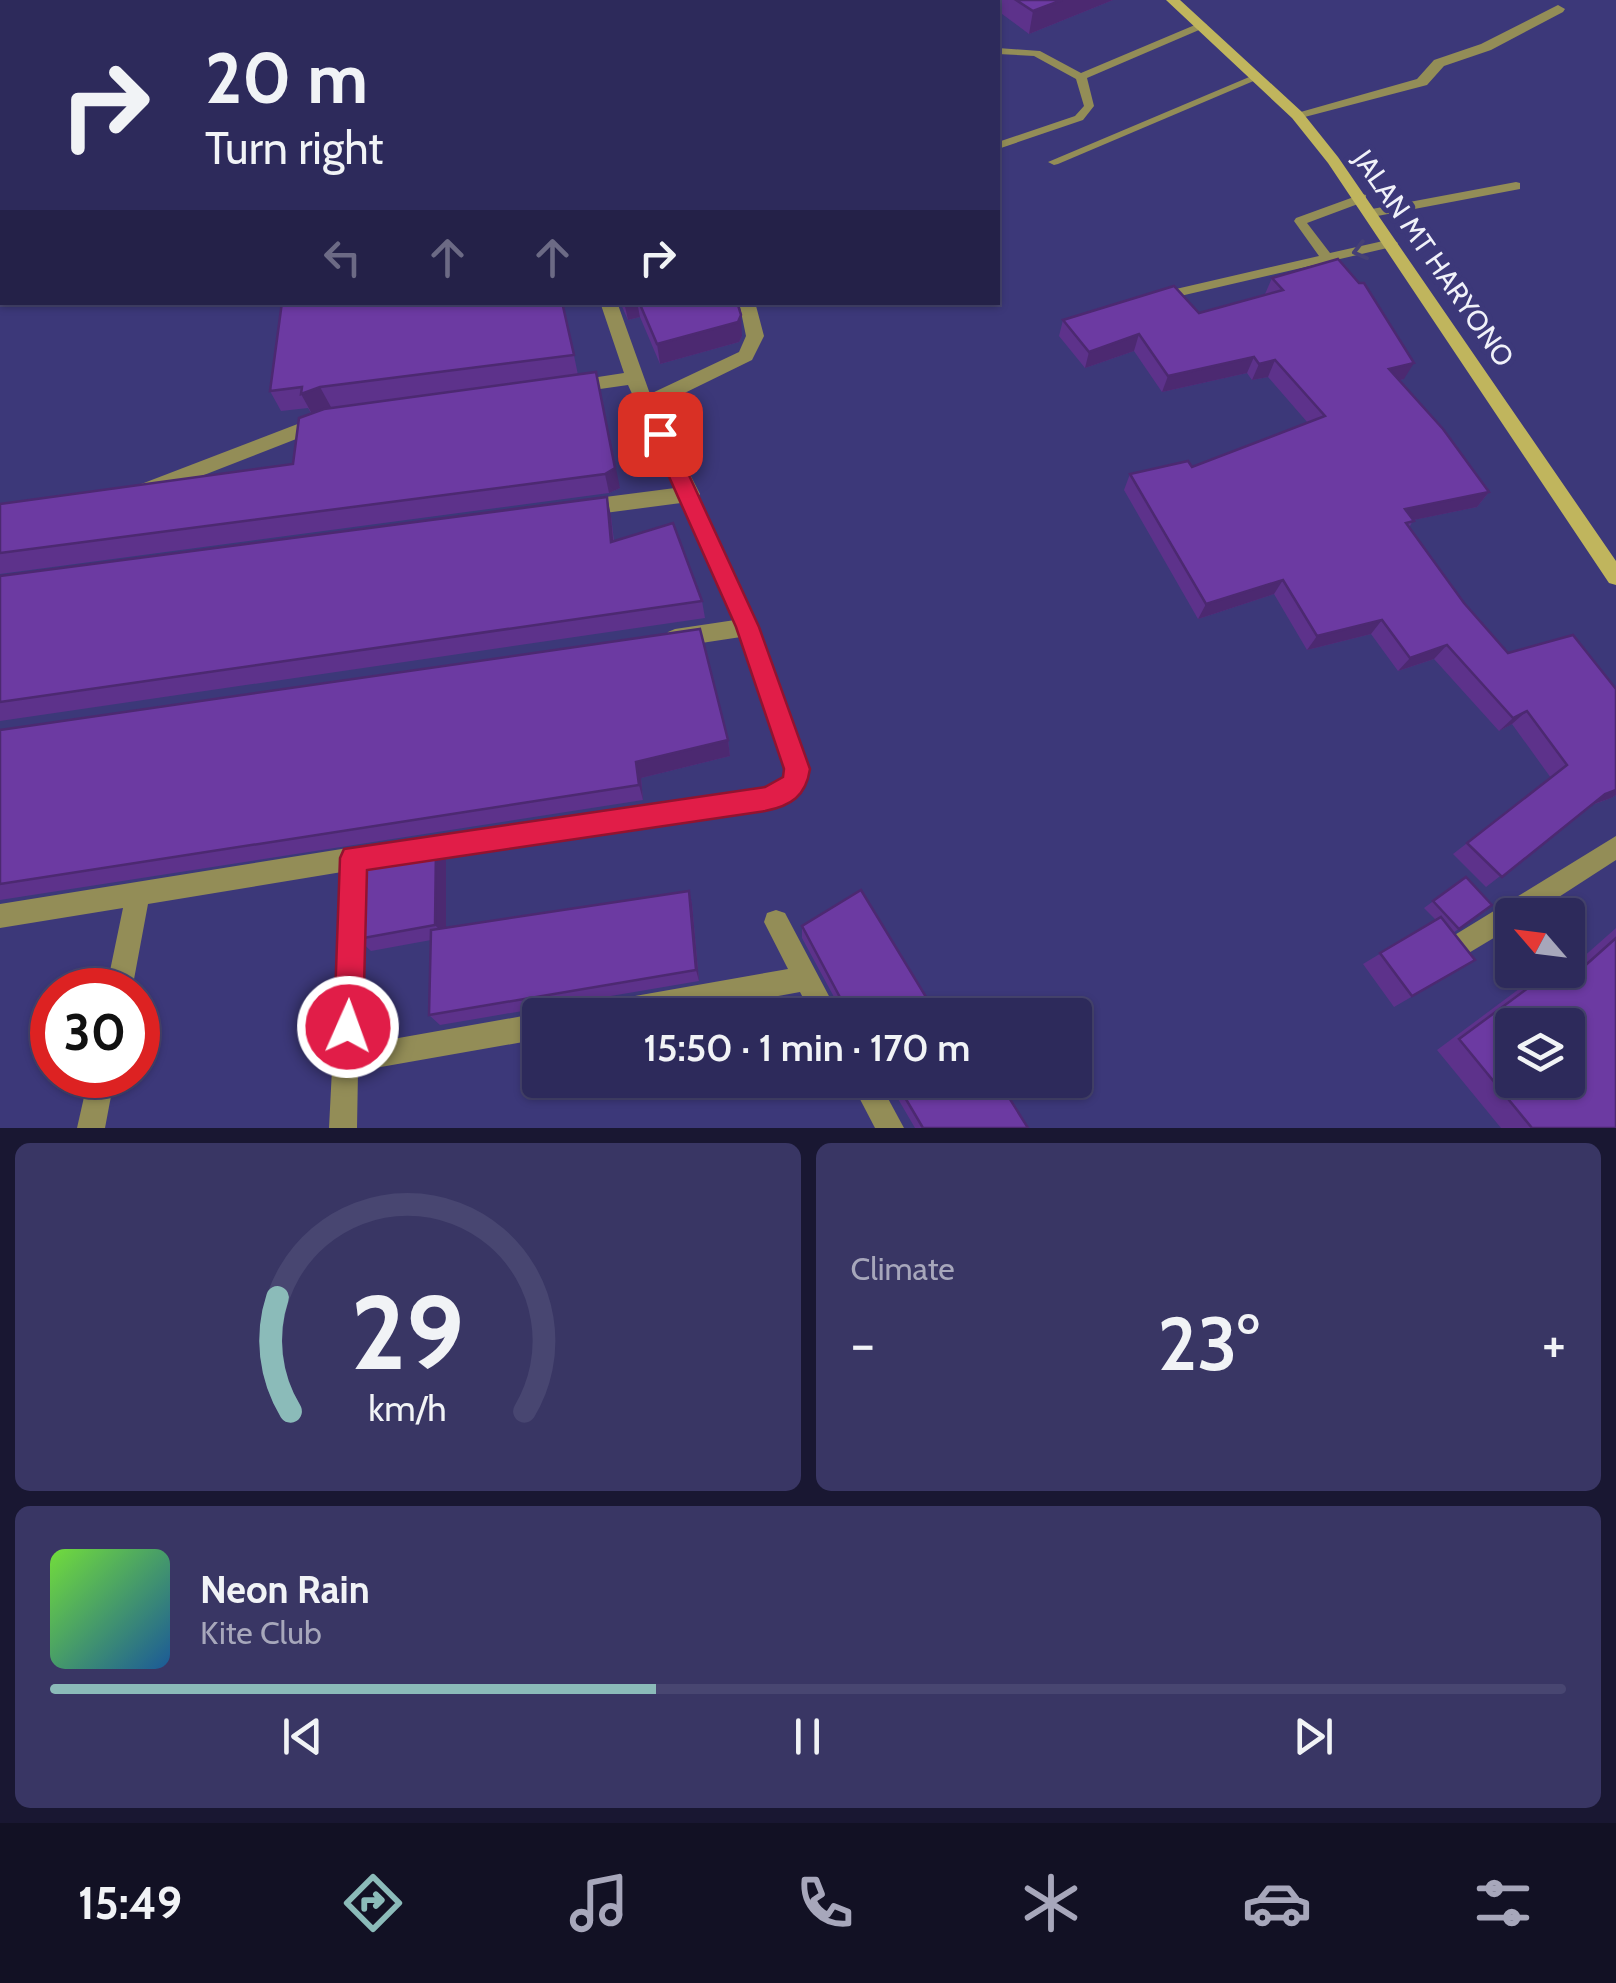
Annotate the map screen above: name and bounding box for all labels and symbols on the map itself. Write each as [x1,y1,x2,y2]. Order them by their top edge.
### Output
street label: JALAN MT HARYONO [1346,142,1521,373]
one-way arrow [1352,239,1369,260]
pin [618,392,703,477]
north arrow [1495,898,1585,988]
speed limit sign: 30 [30,968,160,1098]
position arrow [296,975,400,1079]

